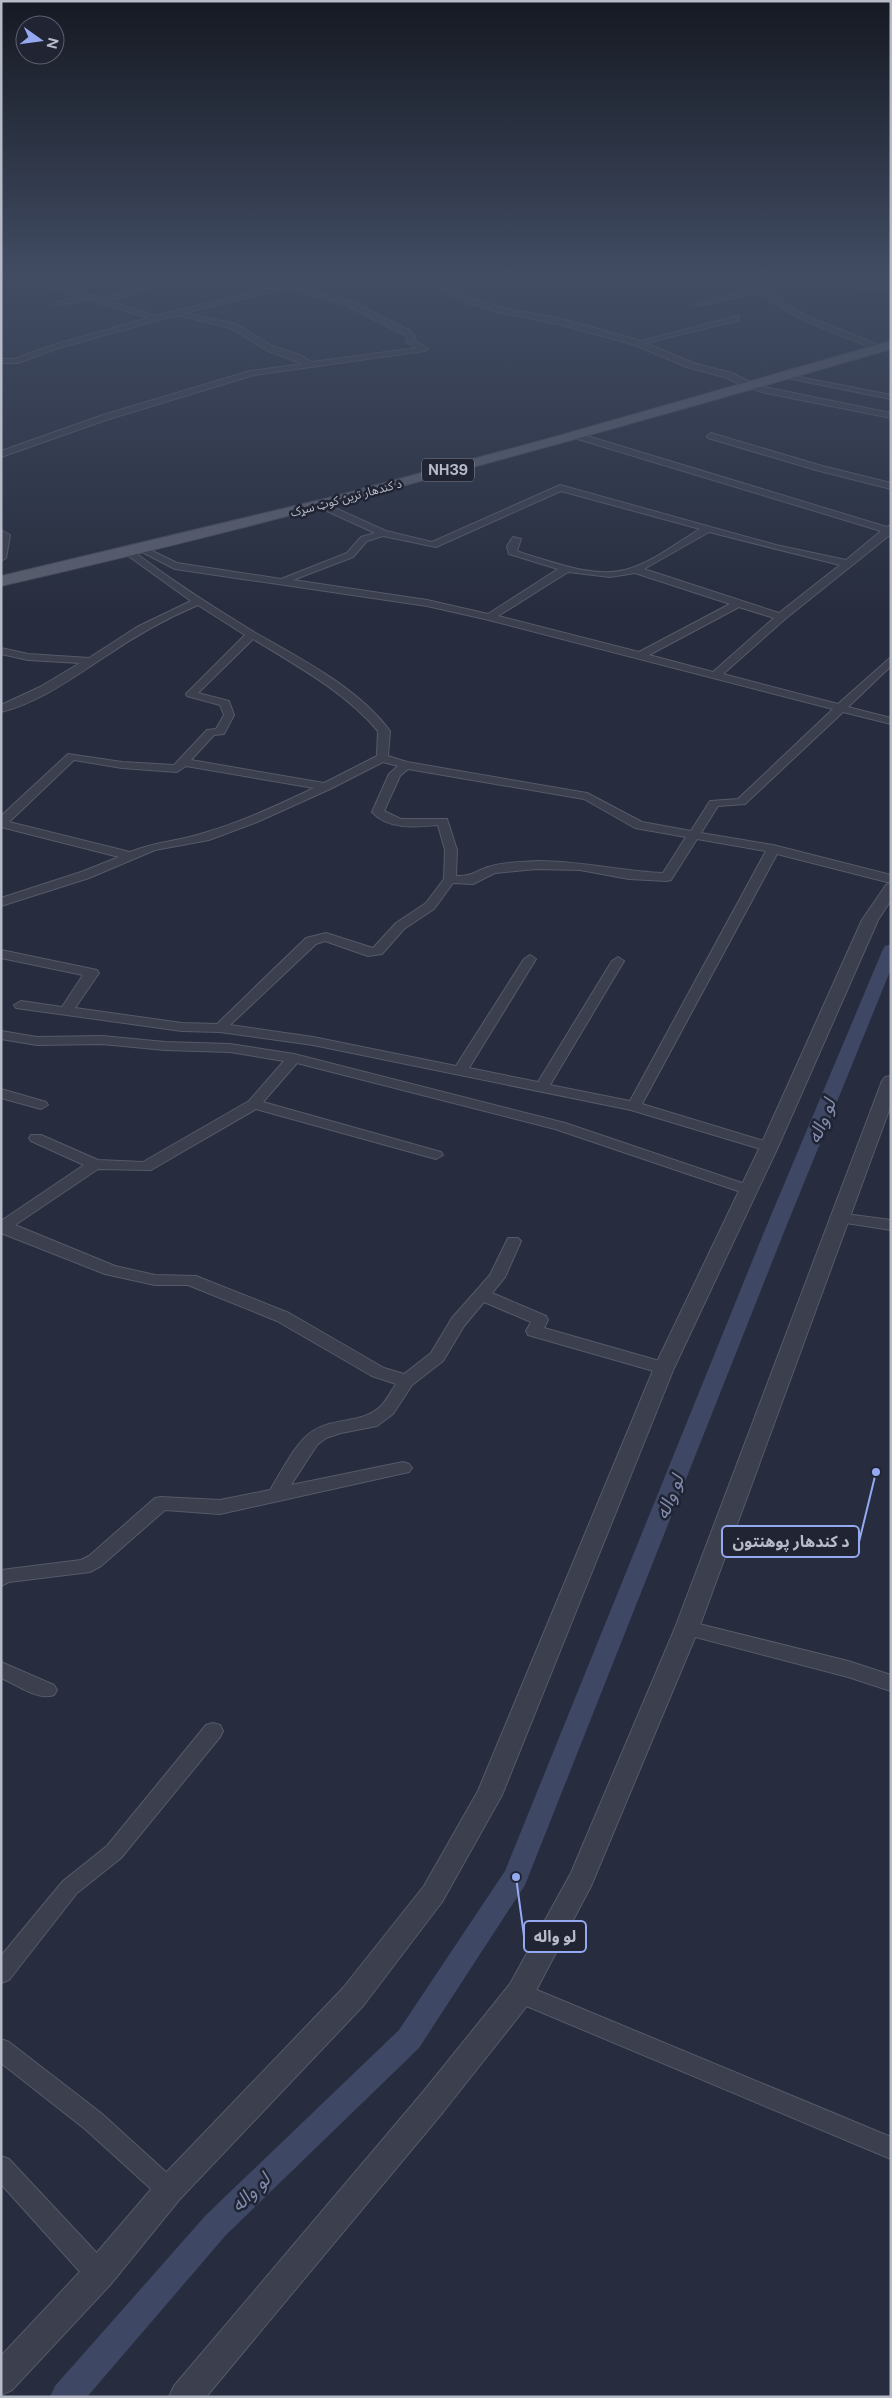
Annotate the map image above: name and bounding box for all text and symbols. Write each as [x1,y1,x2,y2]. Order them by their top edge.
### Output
north arrow [15,15,65,65]
text: N [44,36,62,50]
road number: NH39 [422,458,474,482]
street label: د کندهار ترين کوټ سړک [289,476,403,520]
water label: لو واله [802,1094,841,1147]
water label: لو واله [650,1470,689,1523]
callout: د کندهار پوهنتون [722,1526,859,1557]
text: د کندهار پوهنتون [732,1532,850,1552]
callout: لو واله [524,1921,586,1952]
text: لو واله [534,1927,576,1946]
water label: لو واله [226,2167,276,2217]

